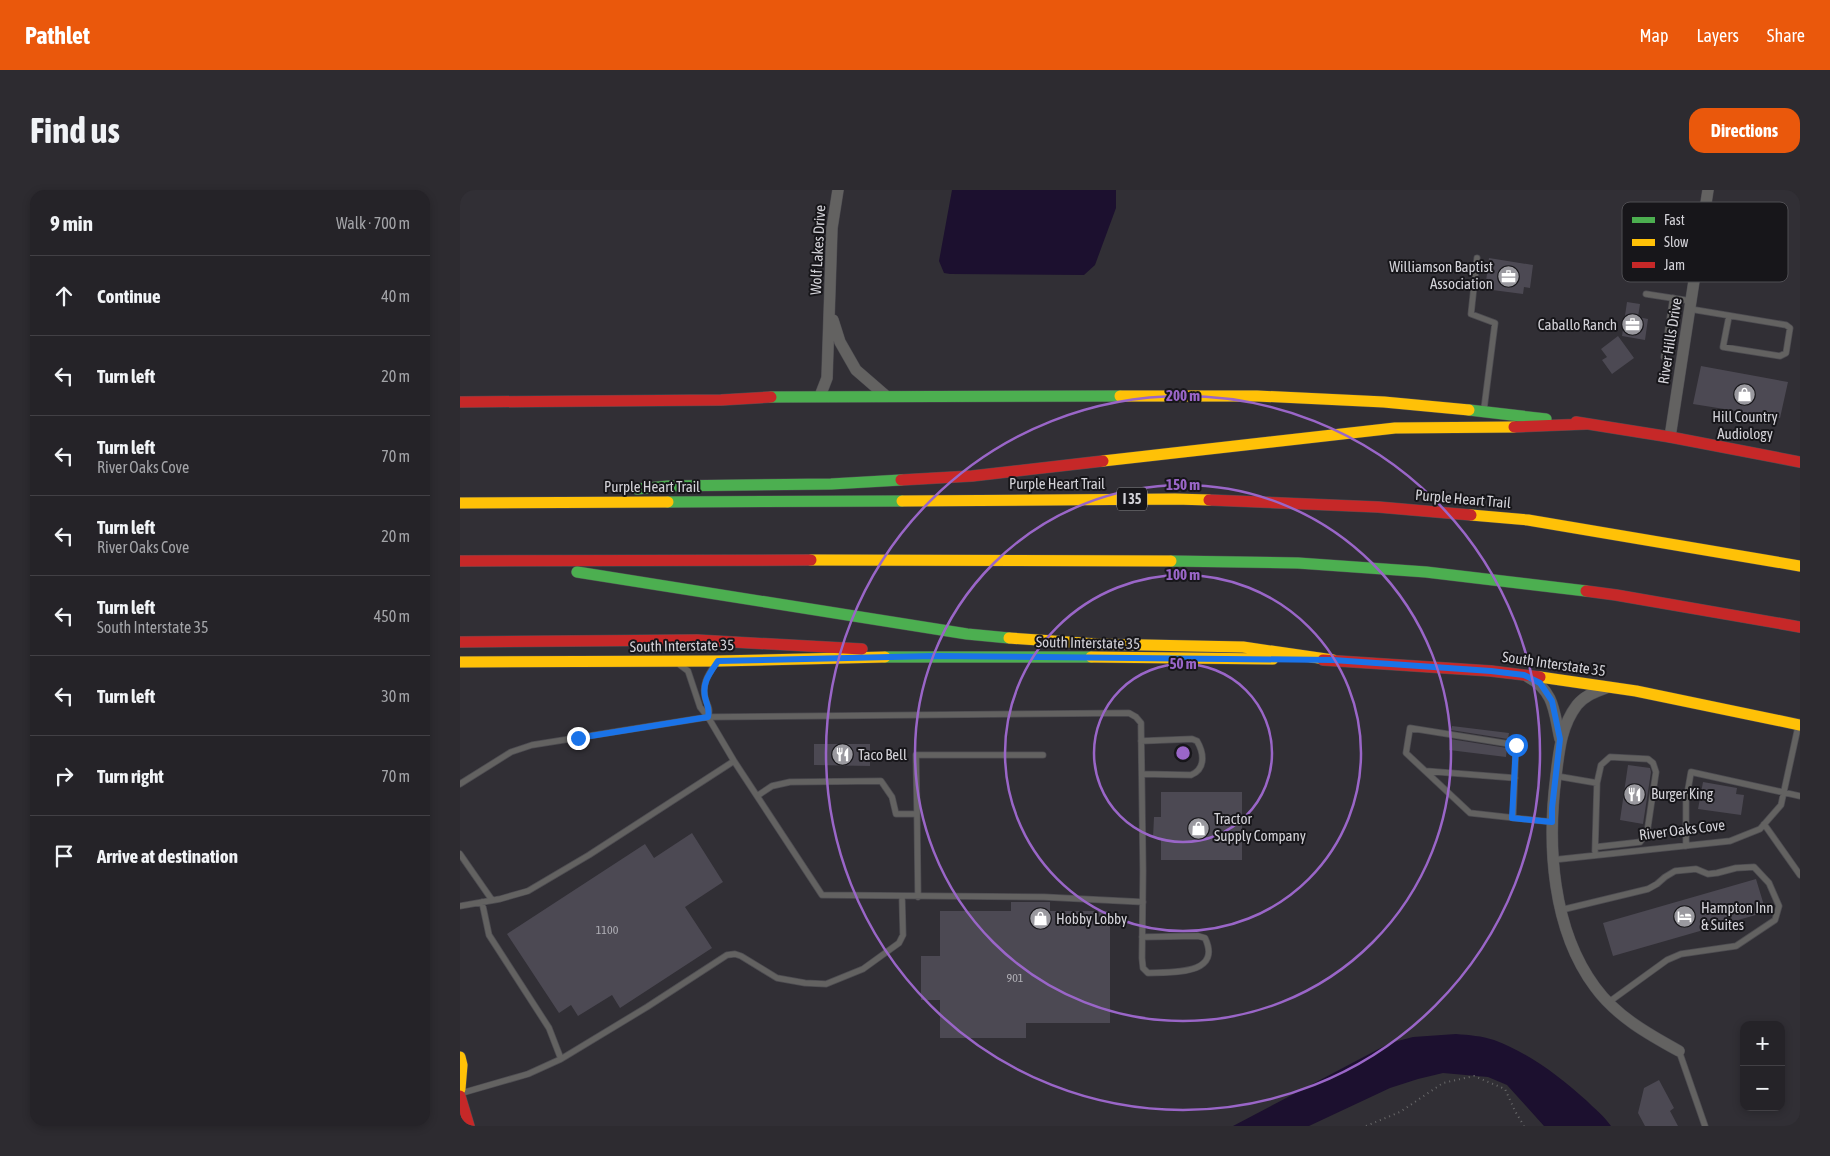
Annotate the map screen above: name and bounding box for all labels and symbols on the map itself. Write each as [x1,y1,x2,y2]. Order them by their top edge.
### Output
legend [1622,202,1788,282]
street label: Wolf Lakes Drive [807,204,828,295]
text: Fast [1664,212,1685,228]
text: Slow [1664,234,1689,250]
text: Jam [1664,257,1685,273]
place label: Williamson Baptist Association [1389,258,1493,292]
office icon: Williamson Baptist Association [1497,264,1521,288]
street label: River Hills Drive [1654,297,1685,385]
office icon: Caballo Ranch [1621,313,1645,337]
place label: Caballo Ranch [1538,316,1617,333]
shop icon: Hill Country Audiology [1733,382,1757,406]
text: 200 m [1166,387,1200,404]
place label: Hill Country Audiology [1712,408,1778,442]
street label: Purple Heart Trail [1009,475,1105,492]
text: 150 m [1166,476,1200,493]
street label: Purple Heart Trail [604,478,700,495]
street label: Purple Heart Trail [1414,486,1512,511]
road number: I 35 [1117,488,1147,510]
text: 100 m [1166,566,1200,583]
street label: South Interstate 35 [1036,633,1140,652]
street label: South Interstate 35 [630,636,734,655]
street label: South Interstate 35 [1501,648,1607,679]
text: 50 m [1170,655,1197,672]
route end [567,727,590,750]
route start [1505,734,1528,757]
restaurant icon: Taco Bell [830,743,854,767]
centre of rings [1174,744,1192,762]
place label: Taco Bell [858,746,907,763]
restaurant icon: Burger King [1623,782,1647,806]
place label: Burger King [1651,785,1714,802]
place label: Tractor Supply Company [1214,810,1306,844]
shop icon: Tractor Supply Company [1186,816,1210,840]
street label: River Oaks Cove [1638,816,1726,843]
place label: Hampton Inn & Suites [1701,899,1774,933]
hotel icon: Hampton Inn & Suites [1673,905,1697,929]
shop icon: Hobby Lobby [1028,907,1052,931]
place label: Hobby Lobby [1056,910,1127,927]
house number: 1100 [596,923,619,937]
house number: 901 [1007,971,1024,985]

